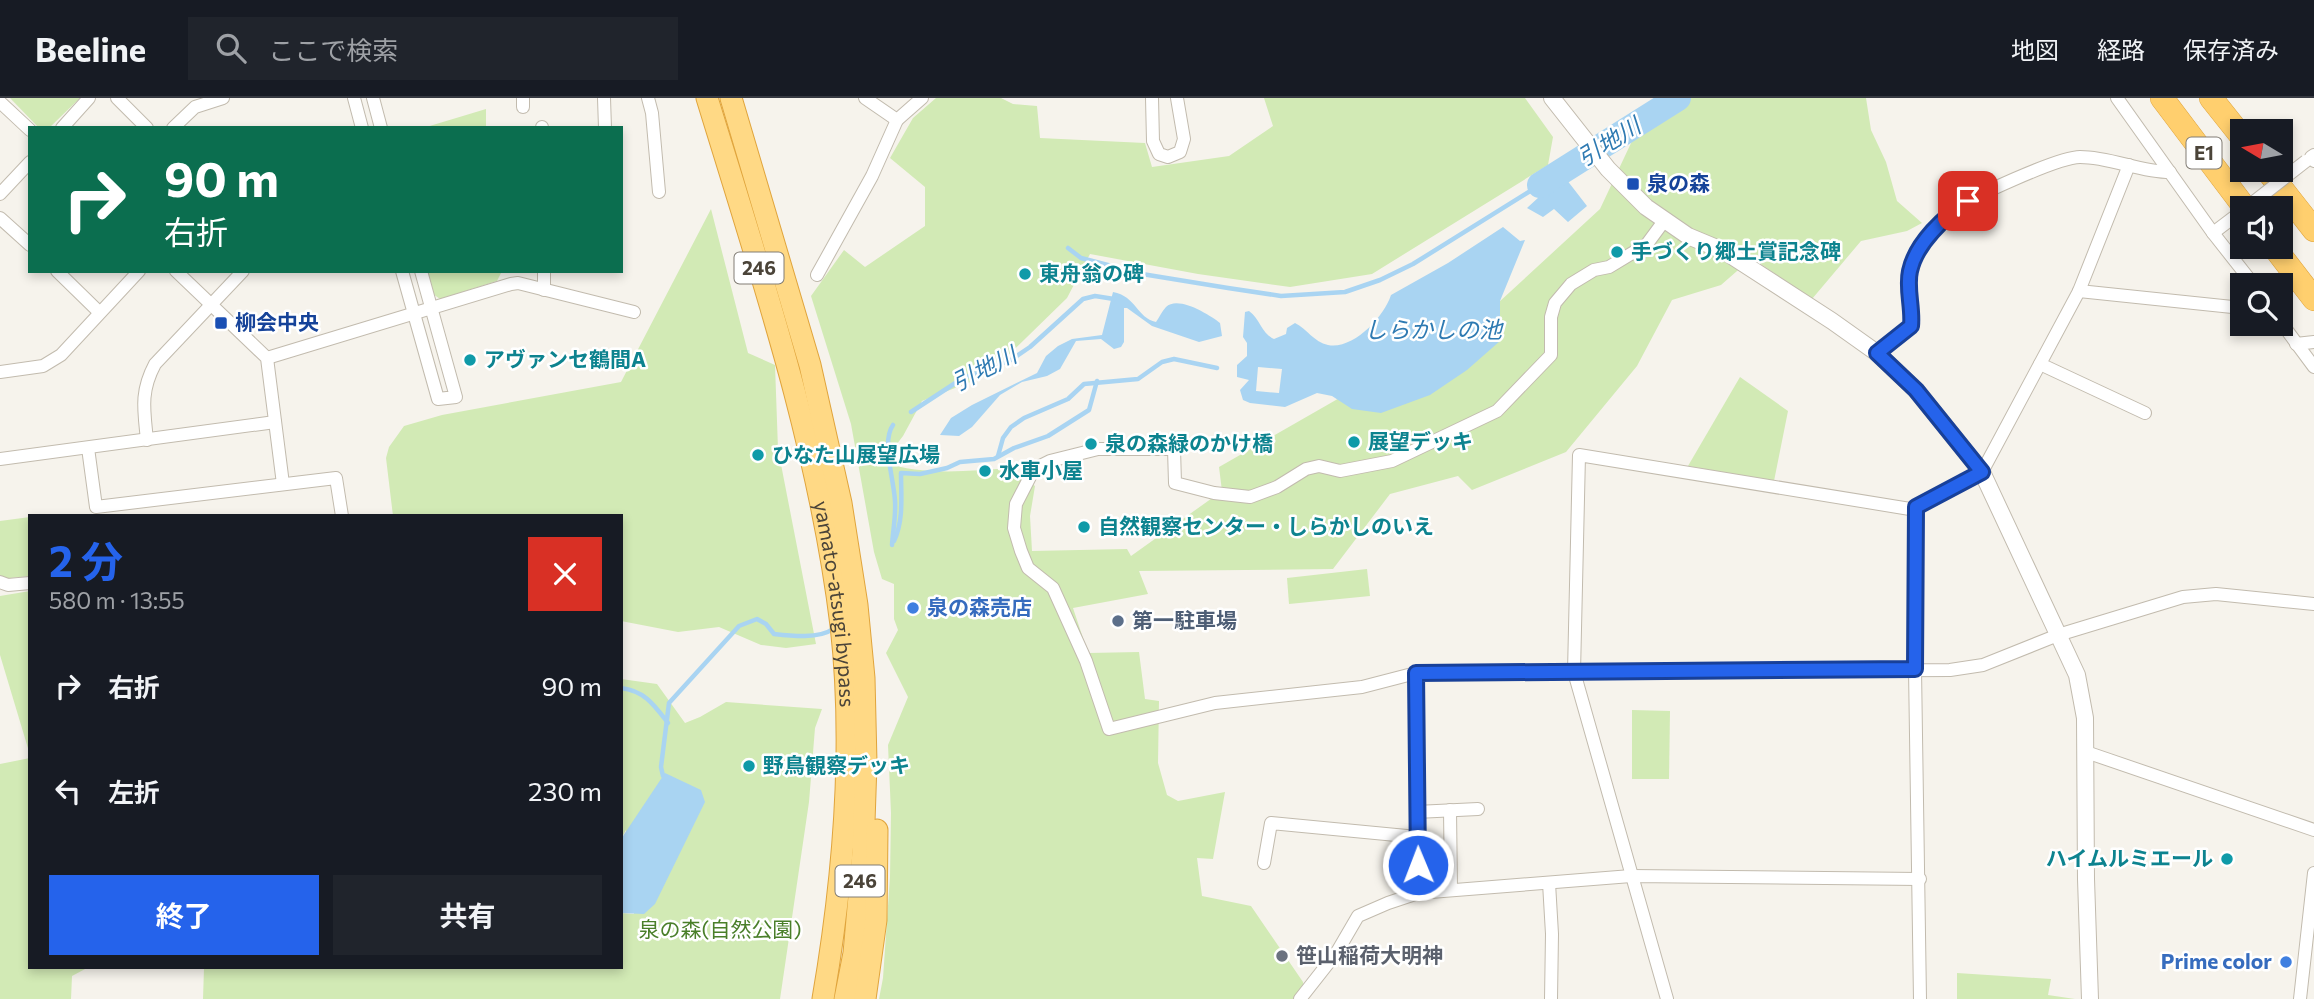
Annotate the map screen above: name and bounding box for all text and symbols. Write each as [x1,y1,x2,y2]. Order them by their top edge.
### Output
search box [188,17,678,80]
text: Beeline [35,28,146,69]
icon: search [212,29,250,67]
text: ここで検索 [268,34,398,65]
text: 地図 [2011,35,2059,64]
text: 経路 [2097,35,2145,64]
text: 保存済み [2183,35,2279,64]
water label: 引地川 [1572,109,1648,171]
north arrow [2230,119,2292,182]
map controls [2230,119,2293,336]
road number: E1 [2186,138,2222,168]
text: 90 m [164,147,279,207]
icon: right [49,154,140,245]
place label: 泉の森 [1647,170,1710,195]
pin [1938,171,1998,231]
marker: 泉の森 [1625,176,1641,192]
icon: arrive [1949,182,1987,220]
button: sound [2230,196,2293,259]
text: 右折 [164,211,228,251]
place label: 手づくり郷土賞記念碑 [1631,238,1841,263]
marker: 手づくり郷土賞記念碑 [1609,244,1625,260]
road number: 246 [734,252,784,284]
place label: 東舟翁の碑 [1039,260,1144,285]
marker: 東舟翁の碑 [1017,266,1033,282]
button: search [2230,273,2293,336]
place label: 柳会中央 [235,309,319,334]
marker: 柳会中央 [213,315,229,331]
water label: しらかしの池 [1364,315,1504,343]
water label: 引地川 [946,339,1023,396]
place label: アヴァンセ鶴間A [484,346,646,371]
marker: アヴァンセ鶴間A [462,352,478,368]
place label: 展望デッキ [1368,428,1473,453]
place label: 泉の森緑のかけ橋 [1105,430,1273,455]
marker: 展望デッキ [1346,434,1362,450]
marker: 泉の森緑のかけ橋 [1083,436,1099,452]
place label: ひなた山展望広場 [772,441,940,466]
marker: ひなた山展望広場 [750,447,766,463]
place label: 水車小屋 [999,457,1083,482]
marker: 水車小屋 [977,463,993,479]
street label: yamato-atsugi bypass [810,498,861,708]
place label: 自然観察センター・しらかしのいえ [1098,513,1434,538]
marker: 自然観察センター・しらかしのいえ [1076,519,1092,535]
text: 2 分 [49,534,123,586]
button: close [528,537,602,611]
text: 580 m · 13:55 [49,586,185,614]
place label: 泉の森売店 [927,594,1032,619]
marker: 泉の森売店 [905,600,921,616]
place label: 第一駐車場 [1132,607,1237,632]
marker: 第一駐車場 [1110,613,1126,629]
icon: right [49,667,87,705]
text: 90 m [542,670,602,701]
text: 右折 [108,671,160,702]
place label: 野鳥観察デッキ [763,752,910,777]
marker: 野鳥観察デッキ [741,758,757,774]
icon: left [49,772,87,810]
text: 230 m [528,775,602,806]
text: 左折 [108,776,160,807]
position arrow [1381,828,1455,902]
place label: ハイムルミエール [2046,845,2213,870]
marker: ハイムルミエール [2219,851,2235,867]
road number: 246 [836,866,884,896]
button: 終了 [49,875,319,955]
button: 共有 [333,875,602,955]
park label: 泉の森(自然公園) [638,916,802,941]
place label: 笹山稲荷大明神 [1296,942,1443,967]
marker: 笹山稲荷大明神 [1274,948,1290,964]
place label: Prime color [2161,948,2272,973]
marker: Prime color [2278,954,2294,970]

